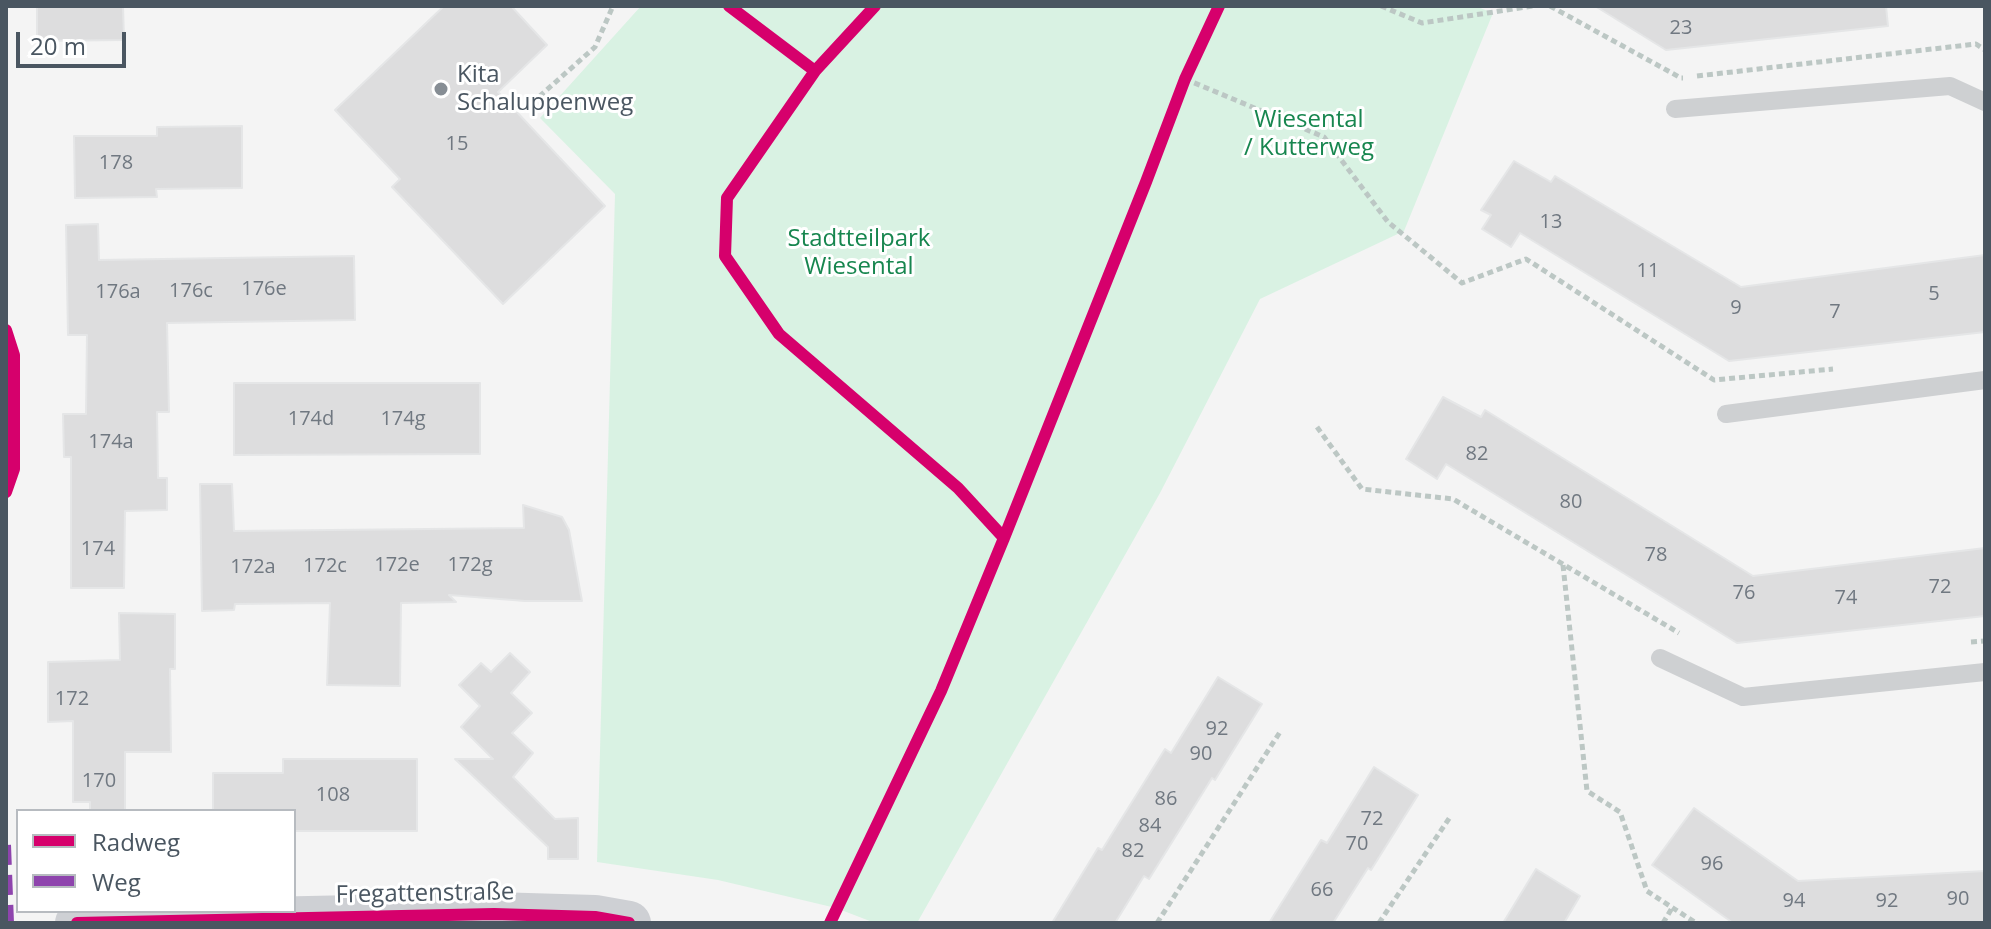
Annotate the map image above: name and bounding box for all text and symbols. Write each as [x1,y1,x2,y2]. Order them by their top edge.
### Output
scale bar [20,16,130,66]
house number: 23 [1670,16,1692,40]
text: 20 m [30,29,86,62]
place label: Kita Schaluppenweg [457,61,633,117]
marker: Kita Schaluppenweg [432,80,450,98]
park label: Wiesental / Kutterweg [1244,106,1374,162]
house number: 15 [446,132,468,156]
house number: 178 [99,151,133,175]
house number: 13 [1540,210,1562,234]
park label: Stadtteilpark Wiesental [788,225,930,281]
house number: 11 [1637,259,1659,283]
house number: 176e [241,277,287,301]
house number: 176c [169,279,213,303]
house number: 176a [95,280,141,304]
house number: 5 [1928,282,1940,306]
house number: 9 [1730,296,1742,320]
house number: 7 [1829,300,1841,324]
house number: 174d [288,407,334,431]
house number: 174g [380,407,426,431]
house number: 174a [88,430,134,454]
house number: 82 [1466,442,1488,466]
house number: 80 [1560,490,1582,514]
house number: 174 [81,537,115,561]
house number: 78 [1645,543,1667,567]
house number: 172e [374,553,420,577]
house number: 172g [447,553,493,577]
house number: 172c [303,554,347,578]
house number: 172a [230,555,276,579]
house number: 72 [1929,575,1951,599]
house number: 76 [1733,581,1755,605]
house number: 74 [1835,586,1857,610]
house number: 172 [55,687,89,711]
house number: 92 [1206,717,1228,741]
house number: 90 [1190,742,1212,766]
house number: 170 [82,769,116,793]
house number: 108 [316,783,350,807]
house number: 86 [1155,787,1177,811]
house number: 72 [1361,807,1383,831]
legend [16,809,296,913]
house number: 84 [1139,814,1161,838]
text: Radweg [92,825,180,858]
house number: 70 [1346,832,1368,856]
house number: 82 [1122,839,1144,863]
house number: 96 [1701,852,1723,876]
text: Weg [92,865,141,898]
street label: Fregattenstraße [335,878,515,910]
house number: 66 [1311,878,1333,902]
house number: 90 [1947,887,1969,911]
house number: 94 [1783,889,1805,913]
house number: 92 [1876,889,1898,913]

